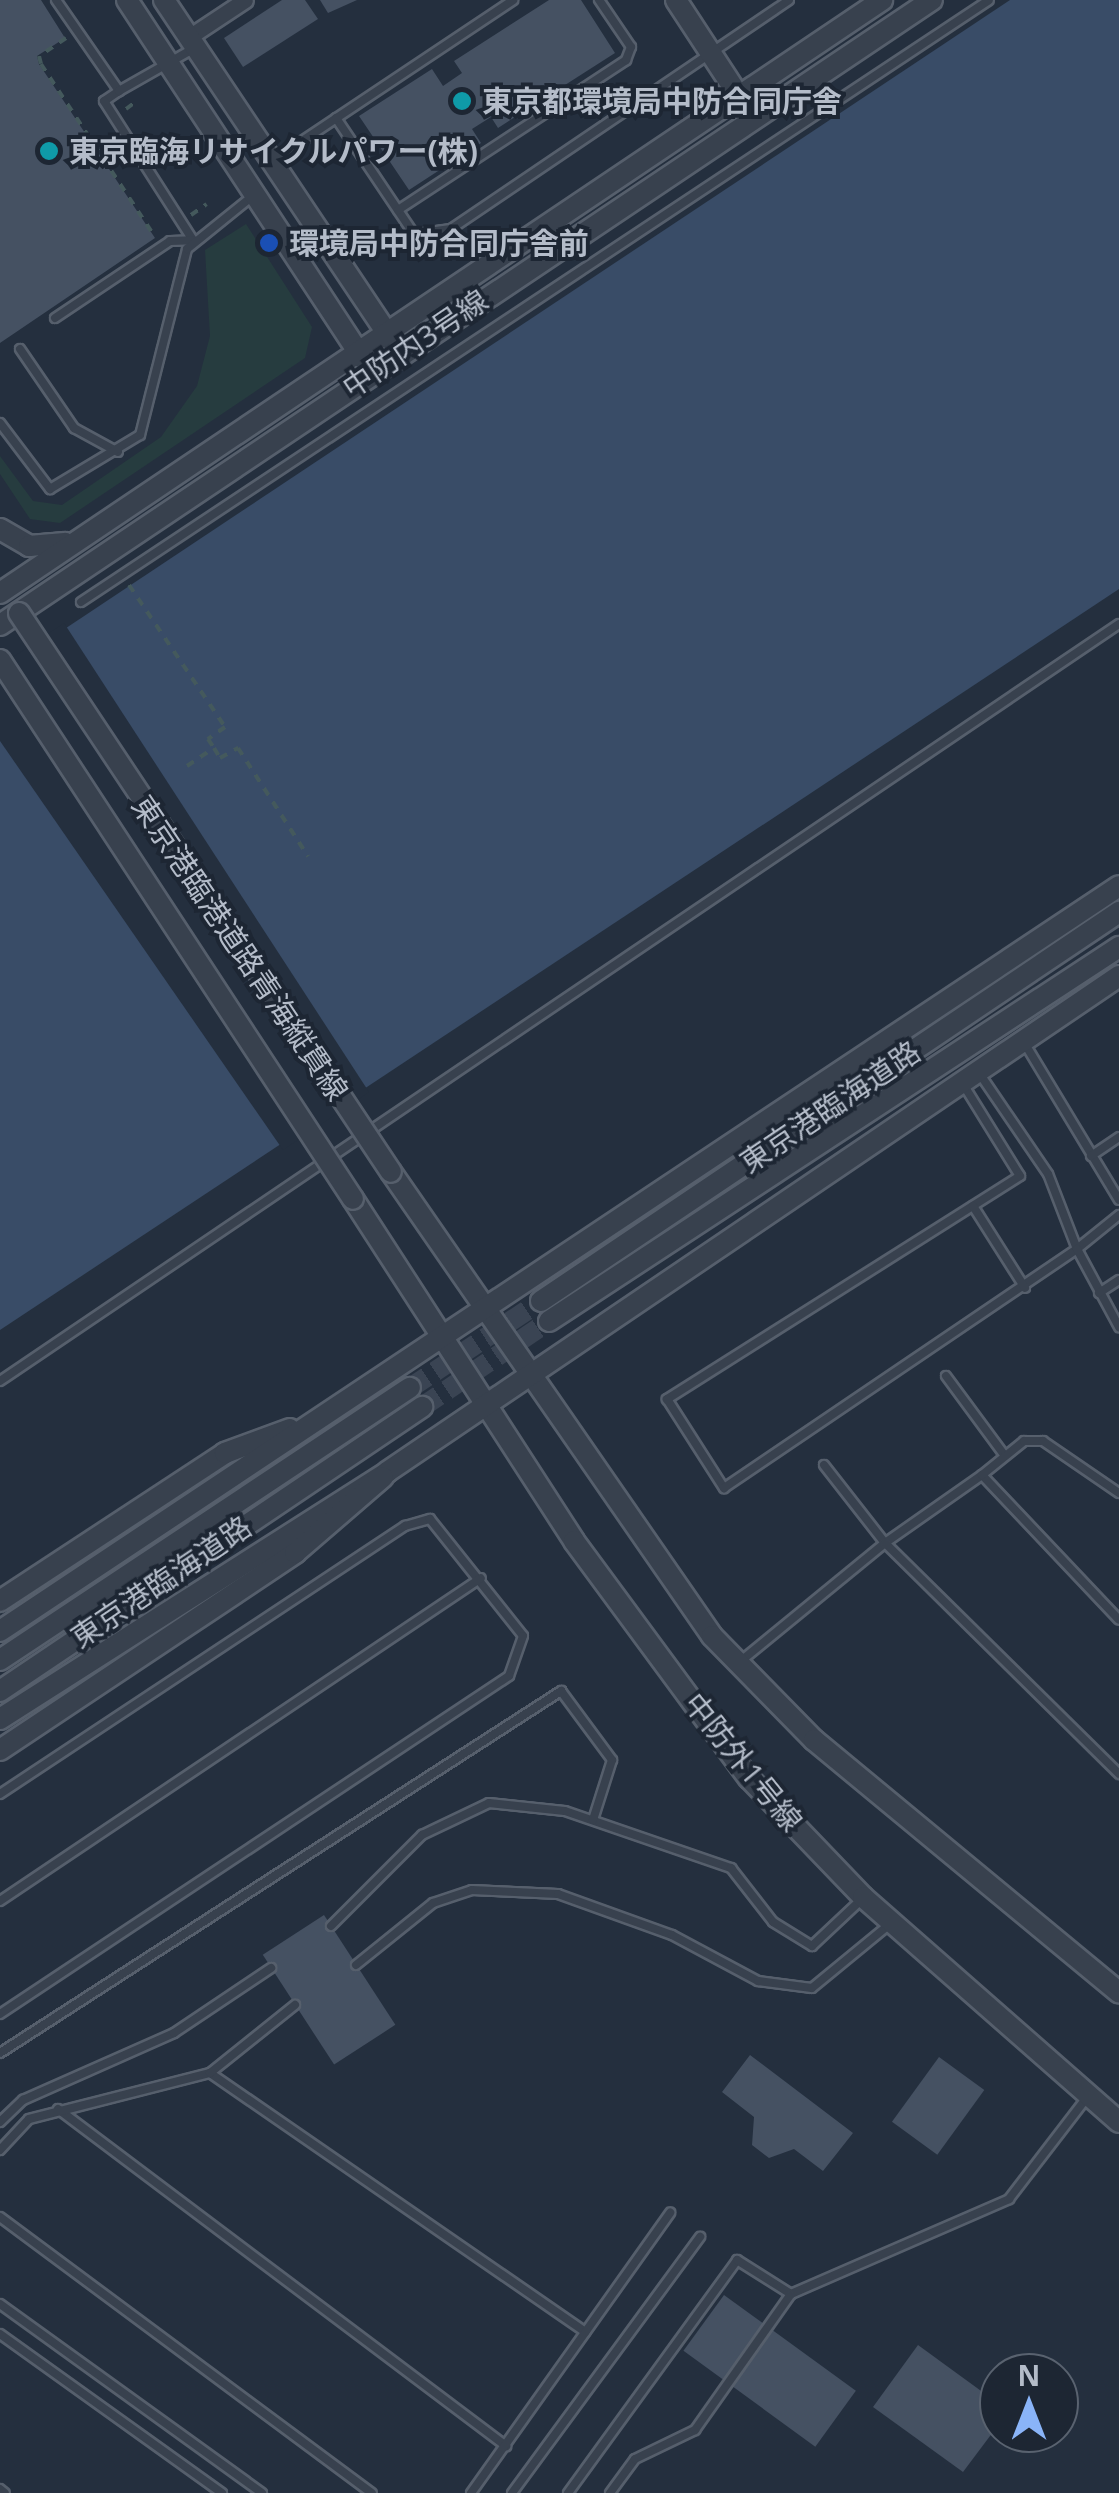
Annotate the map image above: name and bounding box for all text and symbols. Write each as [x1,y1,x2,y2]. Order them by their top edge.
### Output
place label: 東京都環境局中防合同庁舎 [482,83,842,119]
marker: 東京都環境局中防合同庁舎 [451,90,473,112]
place label: 東京臨海リサイクルパワー(株) [69,133,479,169]
marker: 東京臨海リサイクルパワー(株) [38,140,60,162]
place label: 環境局中防合同庁舎前 [289,225,589,261]
marker: 環境局中防合同庁舎前 [258,232,280,254]
street label: 中防内3号線 [336,282,494,406]
street label: 東京港臨港道路青海縦貫線 [124,789,356,1107]
street label: 東京港臨海道路 [733,1033,927,1181]
street label: 東京港臨海道路 [64,1508,258,1656]
street label: 中防外1号線 [676,1686,810,1838]
north arrow [979,2353,1079,2453]
text: N [1018,2356,1040,2394]

